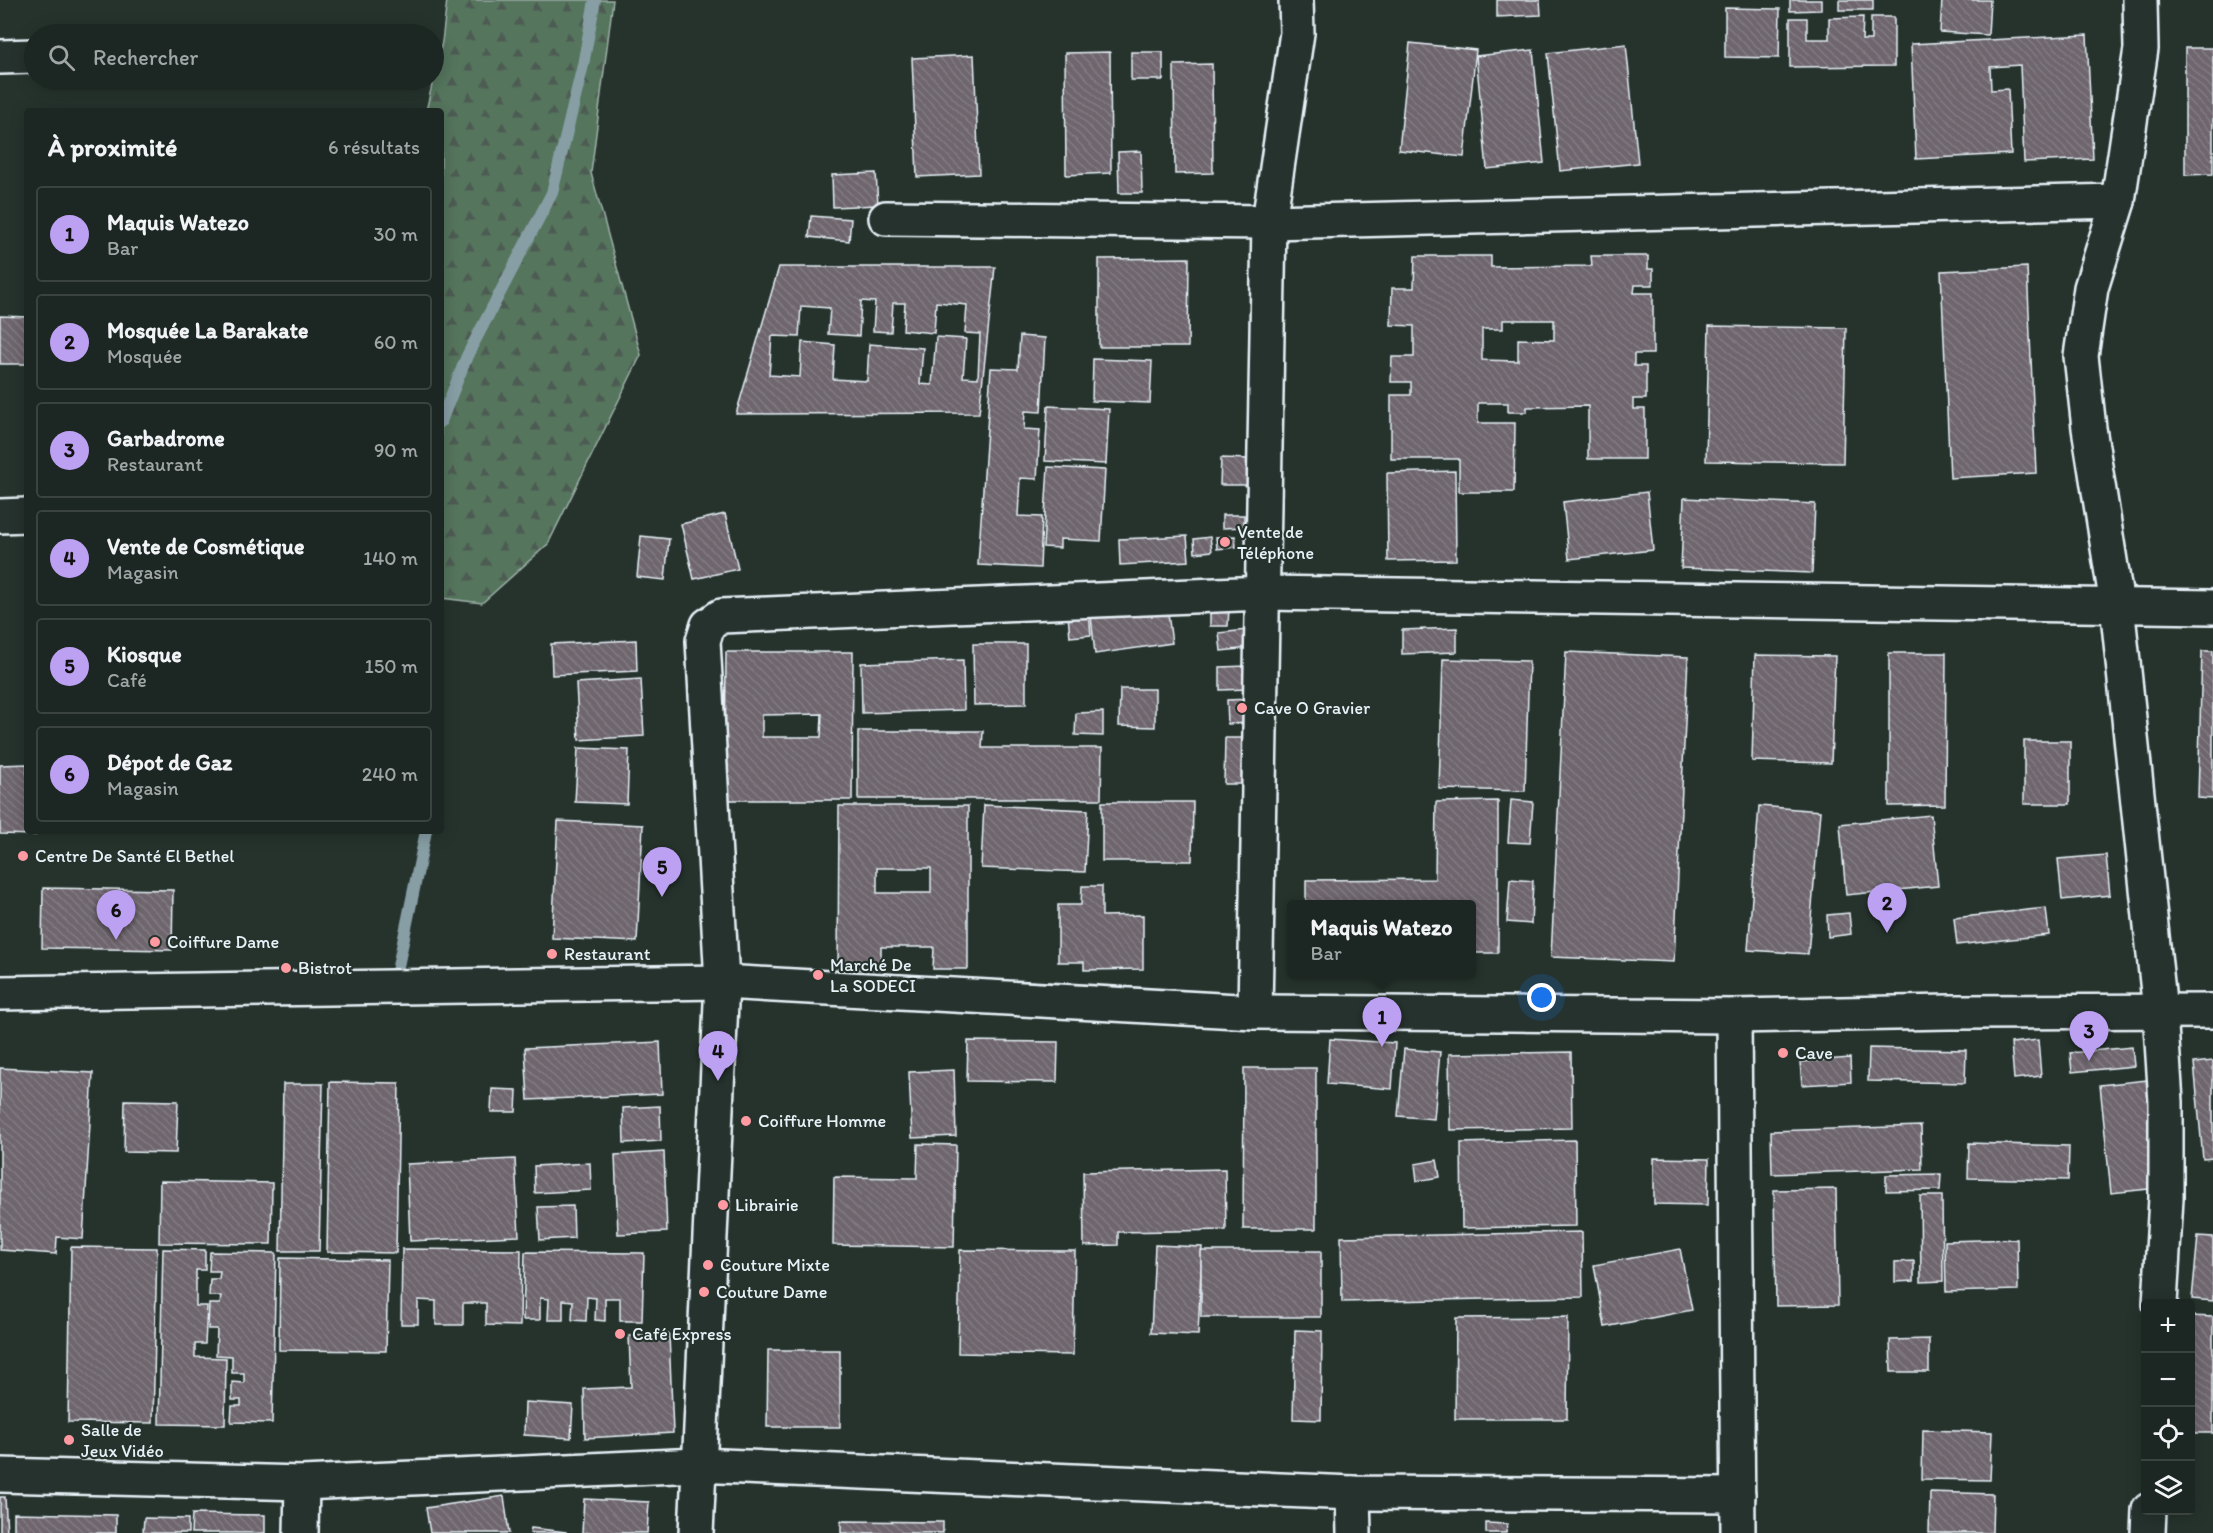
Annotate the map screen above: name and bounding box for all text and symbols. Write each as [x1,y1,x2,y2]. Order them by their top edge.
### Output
search box [24,24,444,90]
icon: search [45,41,78,74]
text: Rechercher [93,44,198,71]
text: À proximité [48,131,177,163]
text: 6 résultats [328,135,420,159]
text: Maquis Watezo [107,209,249,236]
text: 1 [65,222,74,246]
text: 30 m [373,222,418,246]
text: Bar [107,236,138,260]
text: Mosquée La Barakate [107,317,308,344]
text: 2 [64,330,75,354]
text: 60 m [374,330,418,354]
text: Mosquée [107,344,182,368]
text: Garbadrome [107,425,225,452]
text: 3 [64,438,75,462]
text: 90 m [374,438,418,462]
text: Restaurant [107,452,203,476]
place label: Vente de Téléphone [1237,521,1314,564]
text: Vente de Cosmétique [107,533,304,560]
marker: Vente de Téléphone [1218,535,1232,549]
text: 4 [63,546,76,570]
text: 140 m [363,546,418,570]
text: Magasin [107,560,179,584]
text: Kiosque [107,641,182,668]
text: 5 [64,654,75,678]
text: 150 m [365,654,418,678]
text: Café [107,668,147,692]
place label: Cave O Gravier [1254,697,1371,719]
marker: Cave O Gravier [1235,701,1249,715]
text: Dépot de Gaz [107,749,232,776]
text: 6 [64,762,75,786]
text: 240 m [362,762,418,786]
text: Magasin [107,776,179,800]
place label: Centre De Santé El Bethel [35,845,234,867]
pin: 5 [642,848,682,897]
marker: Centre De Santé El Bethel [16,849,30,863]
pin: 2 [1868,884,1906,933]
pin: 6 [96,890,136,940]
popup [1287,900,1476,978]
text: Maquis Watezo [1311,914,1452,941]
place label: Coiffure Dame [167,931,279,953]
marker: Coiffure Dame [148,935,162,949]
text: Bar [1311,941,1342,965]
place label: Restaurant [564,943,651,965]
marker: Restaurant [545,947,559,961]
place label: Marché De La SODECI [830,954,916,997]
place label: Bistrot [298,957,352,979]
marker: Bistrot [279,961,293,975]
marker: Marché De La SODECI [811,968,825,982]
your location [1527,983,1556,1012]
pin: 1 [1362,998,1402,1047]
pin: 3 [2070,1012,2108,1061]
pin: 4 [698,1032,738,1081]
place label: Cave [1795,1042,1833,1064]
marker: Cave [1776,1046,1790,1060]
place label: Coiffure Homme [758,1110,886,1132]
marker: Coiffure Homme [739,1114,753,1128]
place label: Librairie [735,1194,799,1216]
marker: Librairie [716,1198,730,1212]
place label: Couture Mixte [720,1254,830,1276]
marker: Couture Mixte [701,1258,715,1272]
place label: Couture Dame [716,1281,827,1303]
marker: Couture Dame [697,1285,711,1299]
map controls [2141,1299,2195,1515]
button: + [2141,1299,2195,1353]
place label: Café Express [632,1323,732,1345]
marker: Café Express [613,1327,627,1341]
button: − [2141,1353,2195,1407]
button: locate [2141,1407,2195,1461]
place label: Salle de Jeux Vidéo [81,1419,164,1462]
marker: Salle de Jeux Vidéo [62,1433,76,1447]
button: layers [2141,1461,2195,1515]

